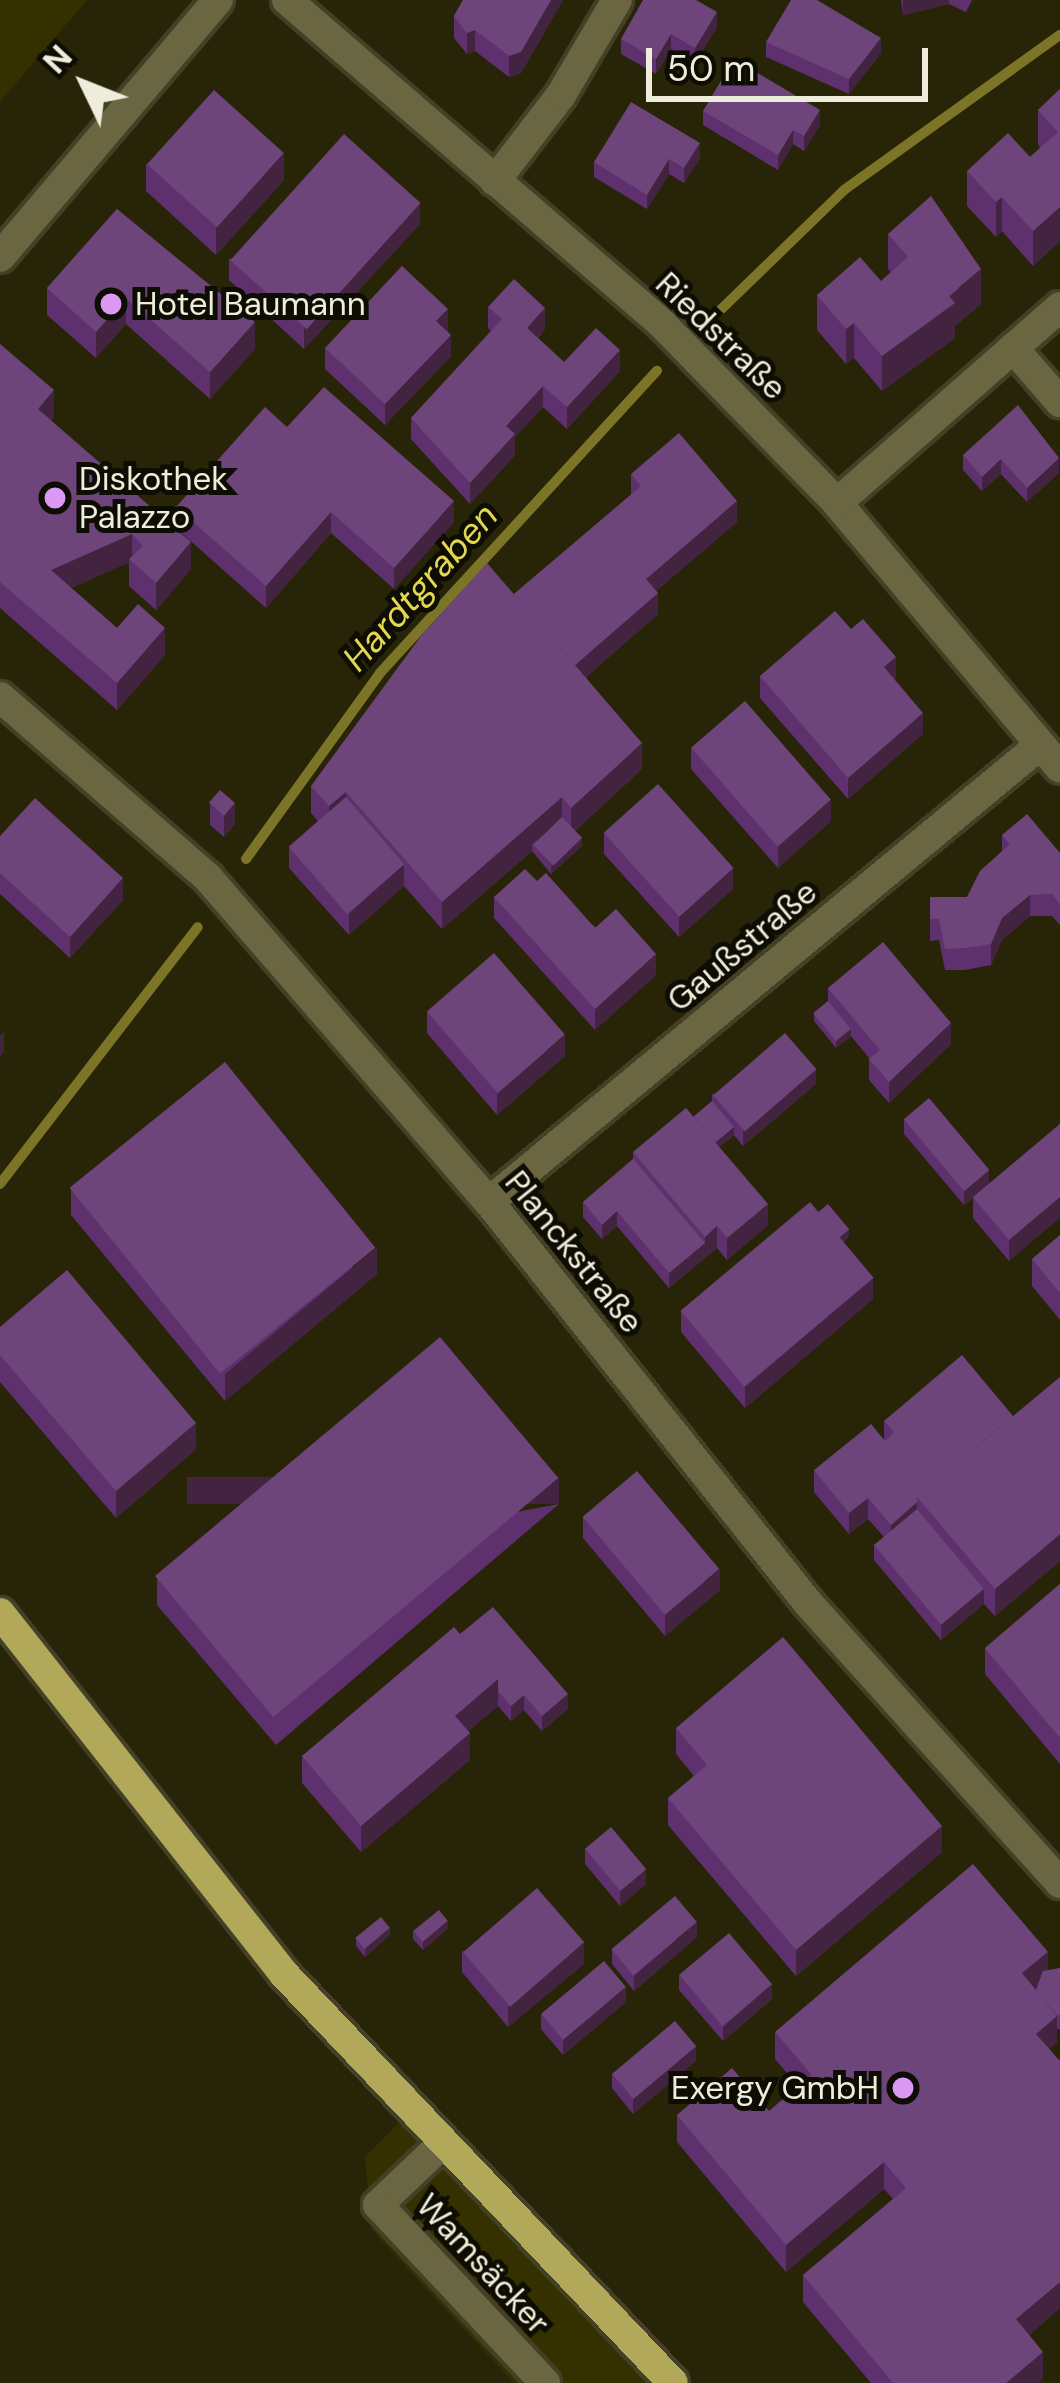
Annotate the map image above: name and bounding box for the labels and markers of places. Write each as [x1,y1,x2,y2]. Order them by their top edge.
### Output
place label: Hotel Baumann [135,284,366,324]
marker: Hotel Baumann [98,291,124,317]
place label: Diskothek Palazzo [79,459,228,537]
marker: Diskothek Palazzo [42,485,68,511]
place label: Exergy GmbH [671,2068,879,2108]
marker: Exergy GmbH [890,2075,916,2101]

